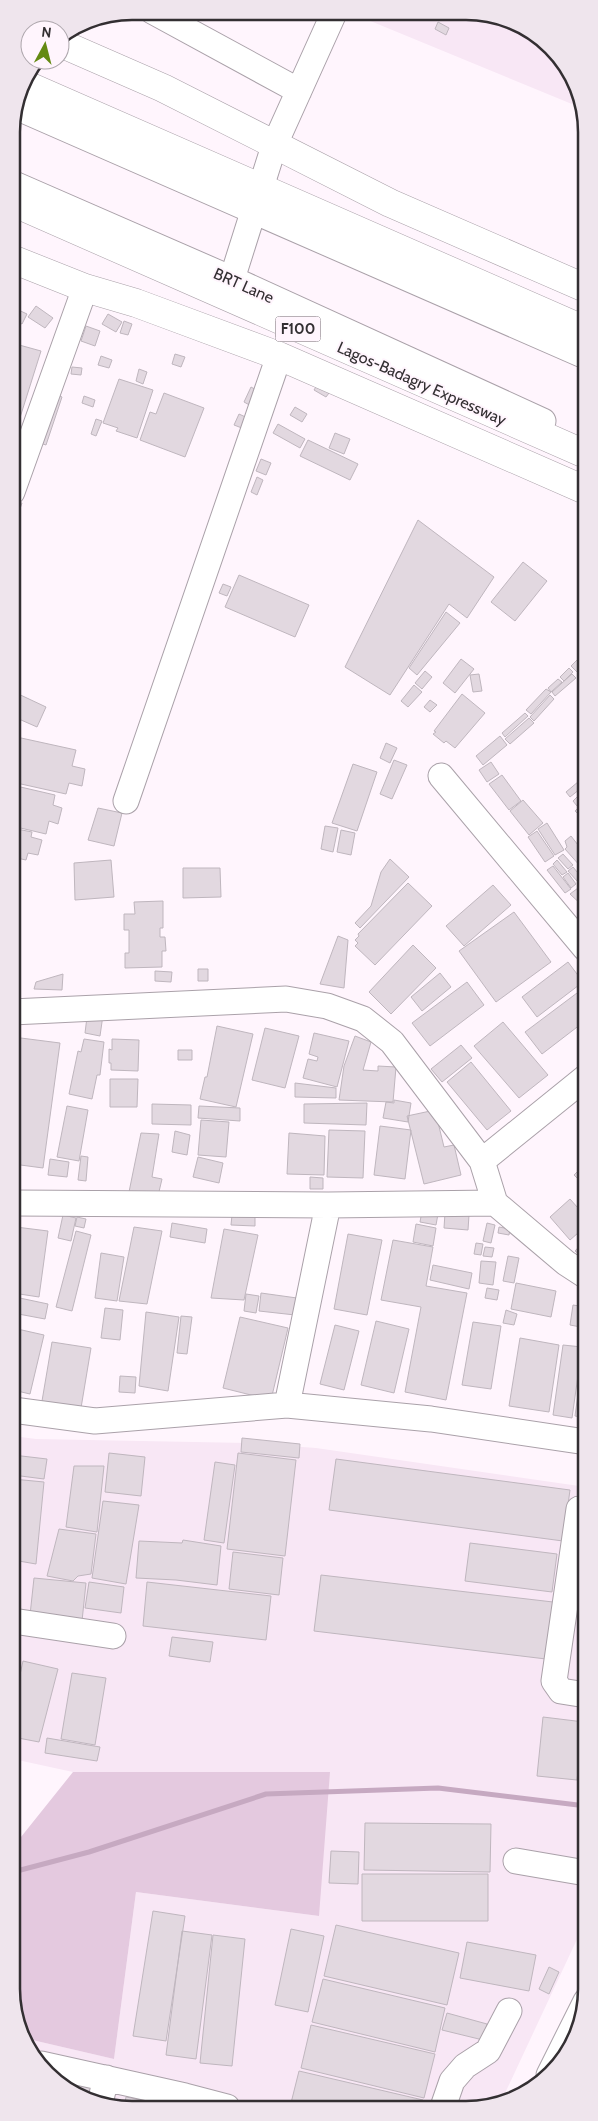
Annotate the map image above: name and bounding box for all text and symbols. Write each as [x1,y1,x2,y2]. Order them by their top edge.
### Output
north arrow [20,20,70,70]
text: N [41,23,53,42]
street label: BRT Lane [211,264,277,307]
road number: F100 [276,316,320,342]
street label: Lagos-Badagry Expressway [334,338,509,429]

